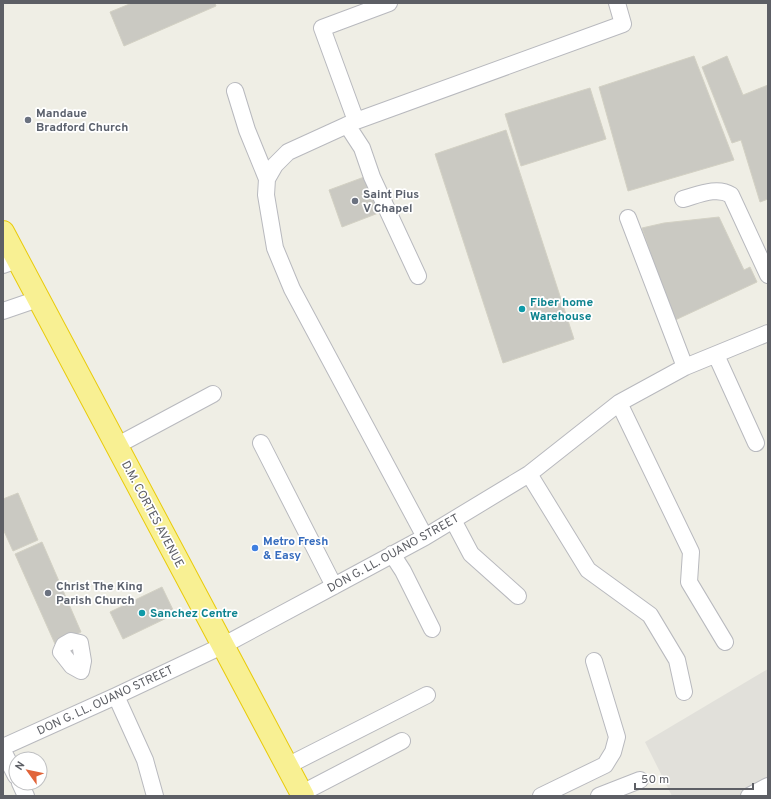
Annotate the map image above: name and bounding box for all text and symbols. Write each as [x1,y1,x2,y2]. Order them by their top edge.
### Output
place label: Mandaue Bradford Church [36,106,128,136]
marker: Mandaue Bradford Church [23,115,33,125]
place label: Saint Pius V Chapel [363,187,419,217]
marker: Saint Pius V Chapel [350,196,360,206]
place label: Fiber home Warehouse [530,295,593,325]
marker: Fiber home Warehouse [517,304,527,314]
street label: D.M. CORTES AVENUE [117,458,187,571]
street label: DON G. LL. OUANO STREET [325,511,462,597]
place label: Metro Fresh & Easy [263,534,328,564]
marker: Metro Fresh & Easy [250,543,260,553]
place label: Christ The King Parish Church [56,579,143,609]
marker: Christ The King Parish Church [43,588,53,598]
place label: Sanchez Centre [150,606,238,622]
marker: Sanchez Centre [137,608,147,618]
street label: DON G. LL. OUANO STREET [35,662,176,740]
north arrow [8,751,48,791]
text: N [12,759,28,773]
scale bar [635,765,753,791]
text: 50 m [641,772,669,788]

